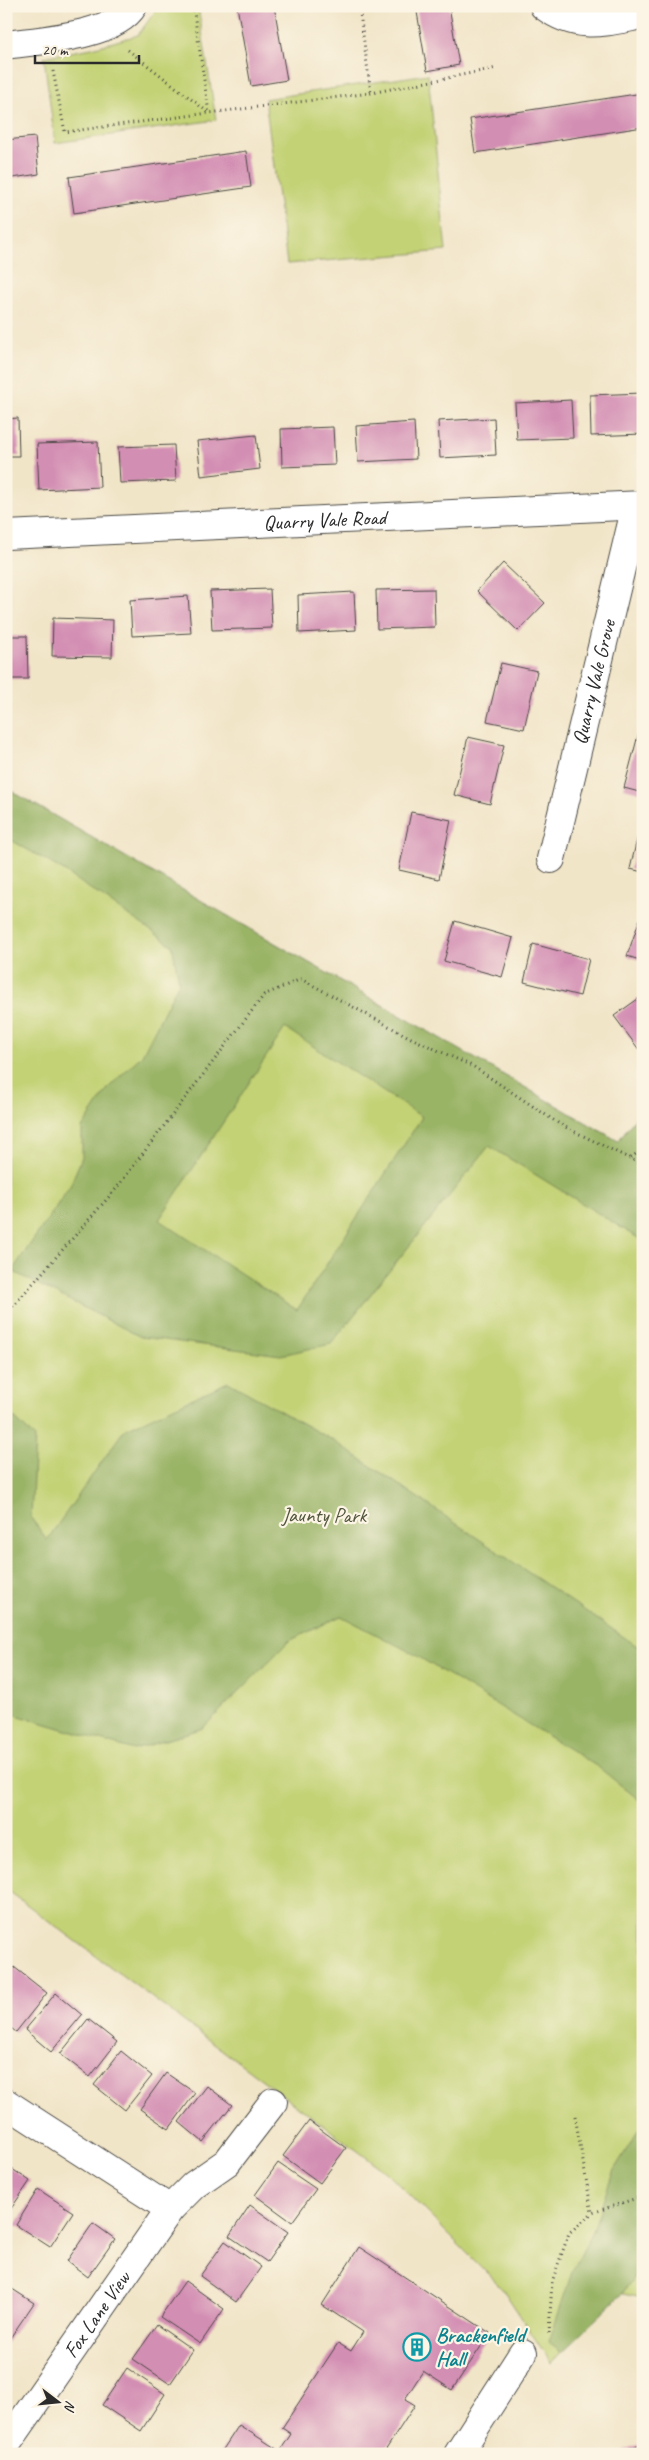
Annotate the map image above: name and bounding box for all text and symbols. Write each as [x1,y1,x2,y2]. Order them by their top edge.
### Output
scale bar [35,32,139,64]
text: 20 m [42,41,69,60]
street label: Quarry Vale Road [263,504,390,536]
street label: Quarry Vale Grove [566,616,621,747]
park label: Jaunty Park [281,1502,368,1528]
street label: Fox Lane View [58,2264,137,2363]
place label: Brackenfield Hall [436,2322,528,2372]
building icon: Brackenfield Hall [402,2332,432,2362]
north arrow [32,2378,82,2428]
text: N [60,2399,79,2414]

